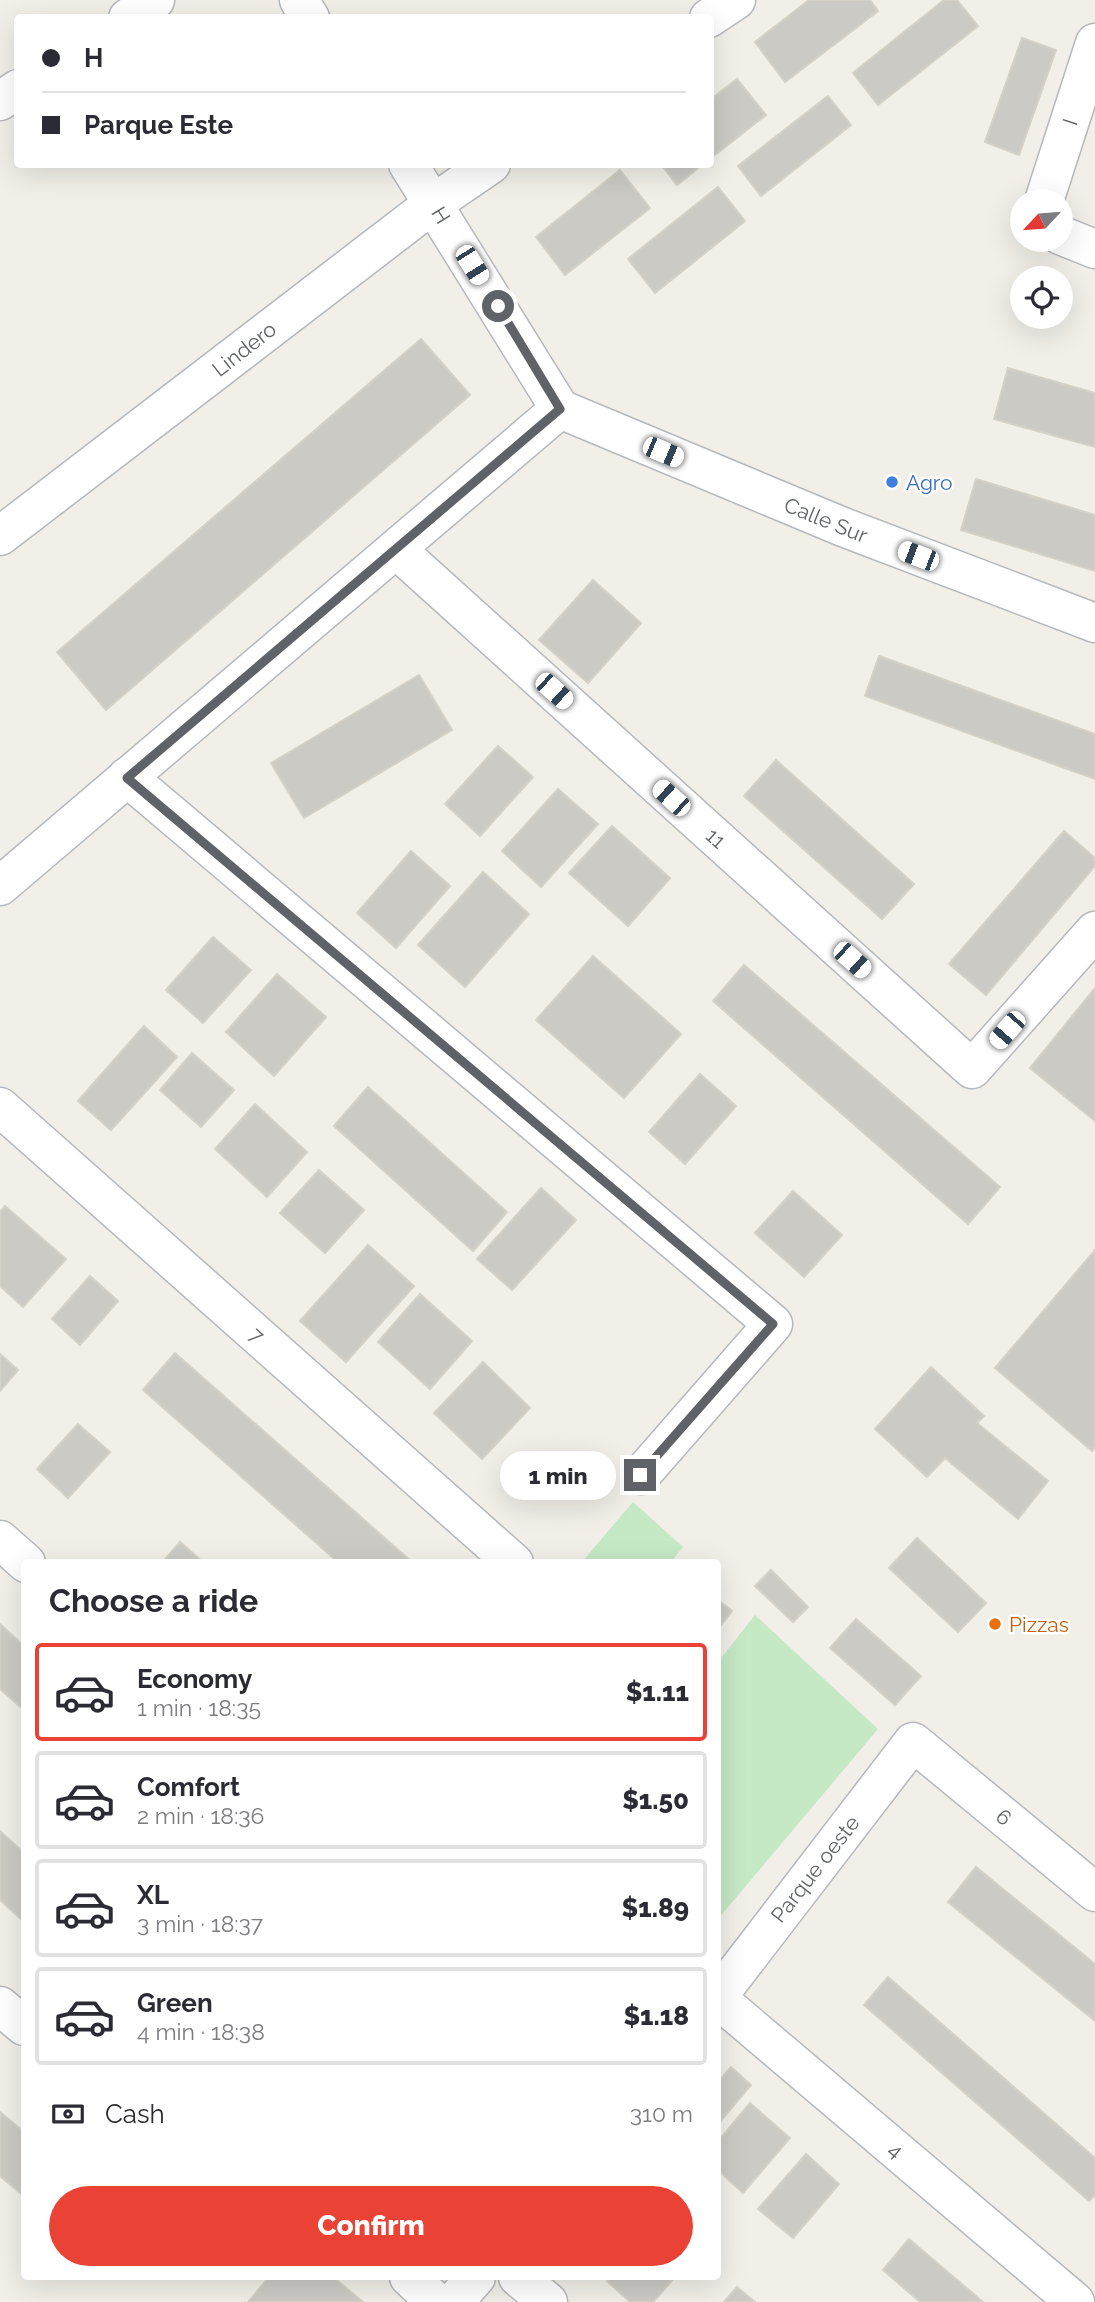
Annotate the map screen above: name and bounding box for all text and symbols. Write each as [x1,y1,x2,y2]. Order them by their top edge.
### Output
text: H [84,43,103,73]
text: Parque Este [84,110,233,140]
street label: I [1057,116,1083,128]
north arrow [1010,189,1073,252]
map controls [1010,189,1073,329]
street label: H [426,202,456,228]
car [452,242,493,288]
button: locate [1010,266,1073,329]
route start [482,290,514,322]
street label: Lindero [207,316,281,382]
car [640,434,687,470]
place label: Agro [906,470,952,495]
marker: Agro [884,474,900,490]
street label: Calle Sur [781,492,872,548]
car [895,539,942,573]
car [532,669,577,713]
car [649,776,694,820]
street label: 11 [701,823,731,853]
car [830,938,875,982]
car [986,1007,1029,1053]
street label: 7 [244,1322,270,1349]
callout: 1 min [500,1450,616,1500]
route end [624,1459,656,1491]
text: 1 min [528,1462,588,1489]
text: Choose a ride [49,1582,258,1619]
place label: Pizzas [1009,1612,1069,1637]
marker: Pizzas [987,1616,1003,1632]
icon: car [53,1661,116,1724]
text: Economy [137,1664,252,1694]
text: $1.11 [626,1677,689,1707]
text: 1 min · 18:35 [137,1694,261,1721]
icon: car [53,1769,116,1832]
text: Comfort [137,1772,240,1802]
text: $1.50 [622,1785,689,1815]
text: 2 min · 18:36 [137,1802,264,1829]
street label: 6 [991,1803,1017,1831]
street label: Parque oeste [766,1811,864,1927]
icon: car [53,1877,116,1940]
text: XL [137,1880,169,1910]
text: $1.89 [622,1893,689,1923]
text: 3 min · 18:37 [137,1910,263,1937]
icon: car [53,1985,116,2048]
text: Green [137,1988,213,2018]
text: $1.18 [623,2001,689,2031]
text: 4 min · 18:38 [137,2018,265,2045]
icon: cash [49,2095,87,2133]
text: Cash [105,2099,165,2129]
text: 310 m [630,2100,693,2127]
street label: 4 [884,2137,908,2163]
button: Confirm [49,2186,693,2266]

